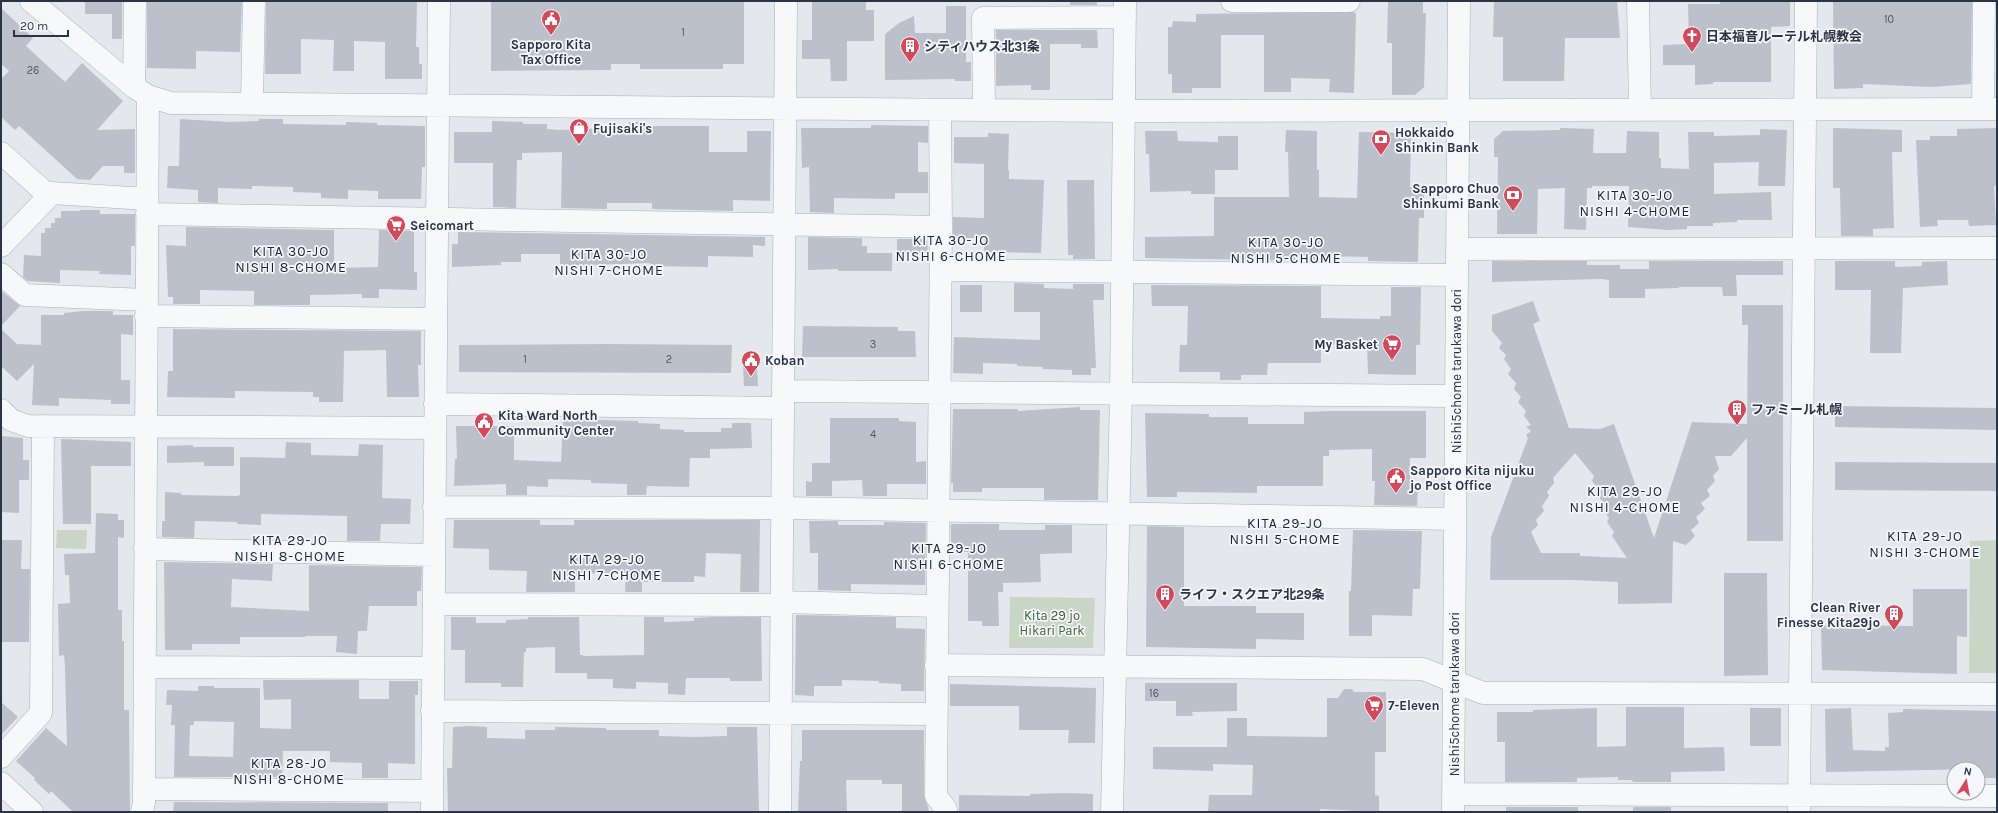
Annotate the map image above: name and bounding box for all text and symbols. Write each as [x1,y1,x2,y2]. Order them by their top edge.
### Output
public building icon: Sapporo Kita Tax Office [540,8,562,36]
scale bar [14,12,68,38]
house number: 10 [1884,13,1894,26]
text: 20 m [20,19,48,33]
church icon: 日本福音ルーテル札幌教会 [1681,25,1703,53]
house number: 1 [681,26,685,39]
place label: 日本福音ルーテル札幌教会 [1706,29,1862,44]
building icon: シティハウス北31条 [899,35,921,63]
place label: Sapporo Kita Tax Office [511,37,591,67]
place label: シティハウス北31条 [924,39,1040,54]
house number: 26 [27,64,39,77]
shop icon: Fujisaki's [568,117,590,145]
place label: Fujisaki's [593,121,652,136]
place label: Hokkaido Shinkin Bank [1395,125,1479,155]
bank icon: Hokkaido Shinkin Bank [1370,128,1392,156]
place label: Sapporo Chuo Shinkumi Bank [1403,181,1499,211]
bank icon: Sapporo Chuo Shinkumi Bank [1502,184,1524,212]
district label: KITA 30-JO NISHI 4-CHOME [1580,187,1690,220]
supermarket icon: Seicomart [385,214,407,242]
place label: Seicomart [410,218,474,233]
district label: KITA 30-JO NISHI 6-CHOME [895,232,1007,265]
district label: KITA 30-JO NISHI 5-CHOME [1230,234,1342,267]
district label: KITA 30-JO NISHI 8-CHOME [235,243,347,276]
district label: KITA 30-JO NISHI 7-CHOME [554,246,664,279]
street label: Nishi5chome tarukawa dori [1449,289,1464,453]
supermarket icon: My Basket [1381,333,1403,361]
place label: My Basket [1314,337,1378,352]
house number: 3 [870,338,876,351]
public building icon: Koban [740,349,762,377]
house number: 1 [523,353,527,366]
house number: 2 [666,353,672,366]
place label: Koban [765,353,805,368]
building icon: ファミール札幌 [1726,398,1748,426]
place label: ファミール札幌 [1751,402,1842,417]
place label: Kita Ward North Community Center [498,408,615,438]
public building icon: Kita Ward North Community Center [473,411,495,439]
house number: 4 [870,428,876,441]
place label: Sapporo Kita nijuku jo Post Office [1409,463,1534,493]
public building icon: Sapporo Kita nijuku jo Post Office [1385,466,1407,494]
district label: KITA 29-JO NISHI 4-CHOME [1570,483,1680,516]
district label: KITA 29-JO NISHI 5-CHOME [1229,515,1341,548]
district label: KITA 29-JO NISHI 3-CHOME [1869,528,1981,561]
district label: KITA 29-JO NISHI 8-CHOME [234,532,346,565]
district label: KITA 29-JO NISHI 6-CHOME [893,540,1005,573]
district label: KITA 29-JO NISHI 7-CHOME [552,551,662,584]
building icon: ライフ・スクエア北29条 [1154,583,1176,611]
place label: ライフ・スクエア北29条 [1179,587,1325,602]
place label: Clean River Finesse Kita29jo [1777,600,1881,630]
building icon: Clean River Finesse Kita29jo [1883,603,1905,631]
park label: Kita 29 jo Hikari Park [1019,608,1085,638]
street label: Nishi5chome tarukawa dori [1447,612,1462,776]
house number: 16 [1149,687,1159,700]
supermarket icon: 7-Eleven [1363,694,1385,722]
place label: 7-Eleven [1388,698,1440,713]
district label: KITA 28-JO NISHI 8-CHOME [233,755,345,788]
north arrow [1946,761,1986,801]
text: N [1963,765,1973,779]

